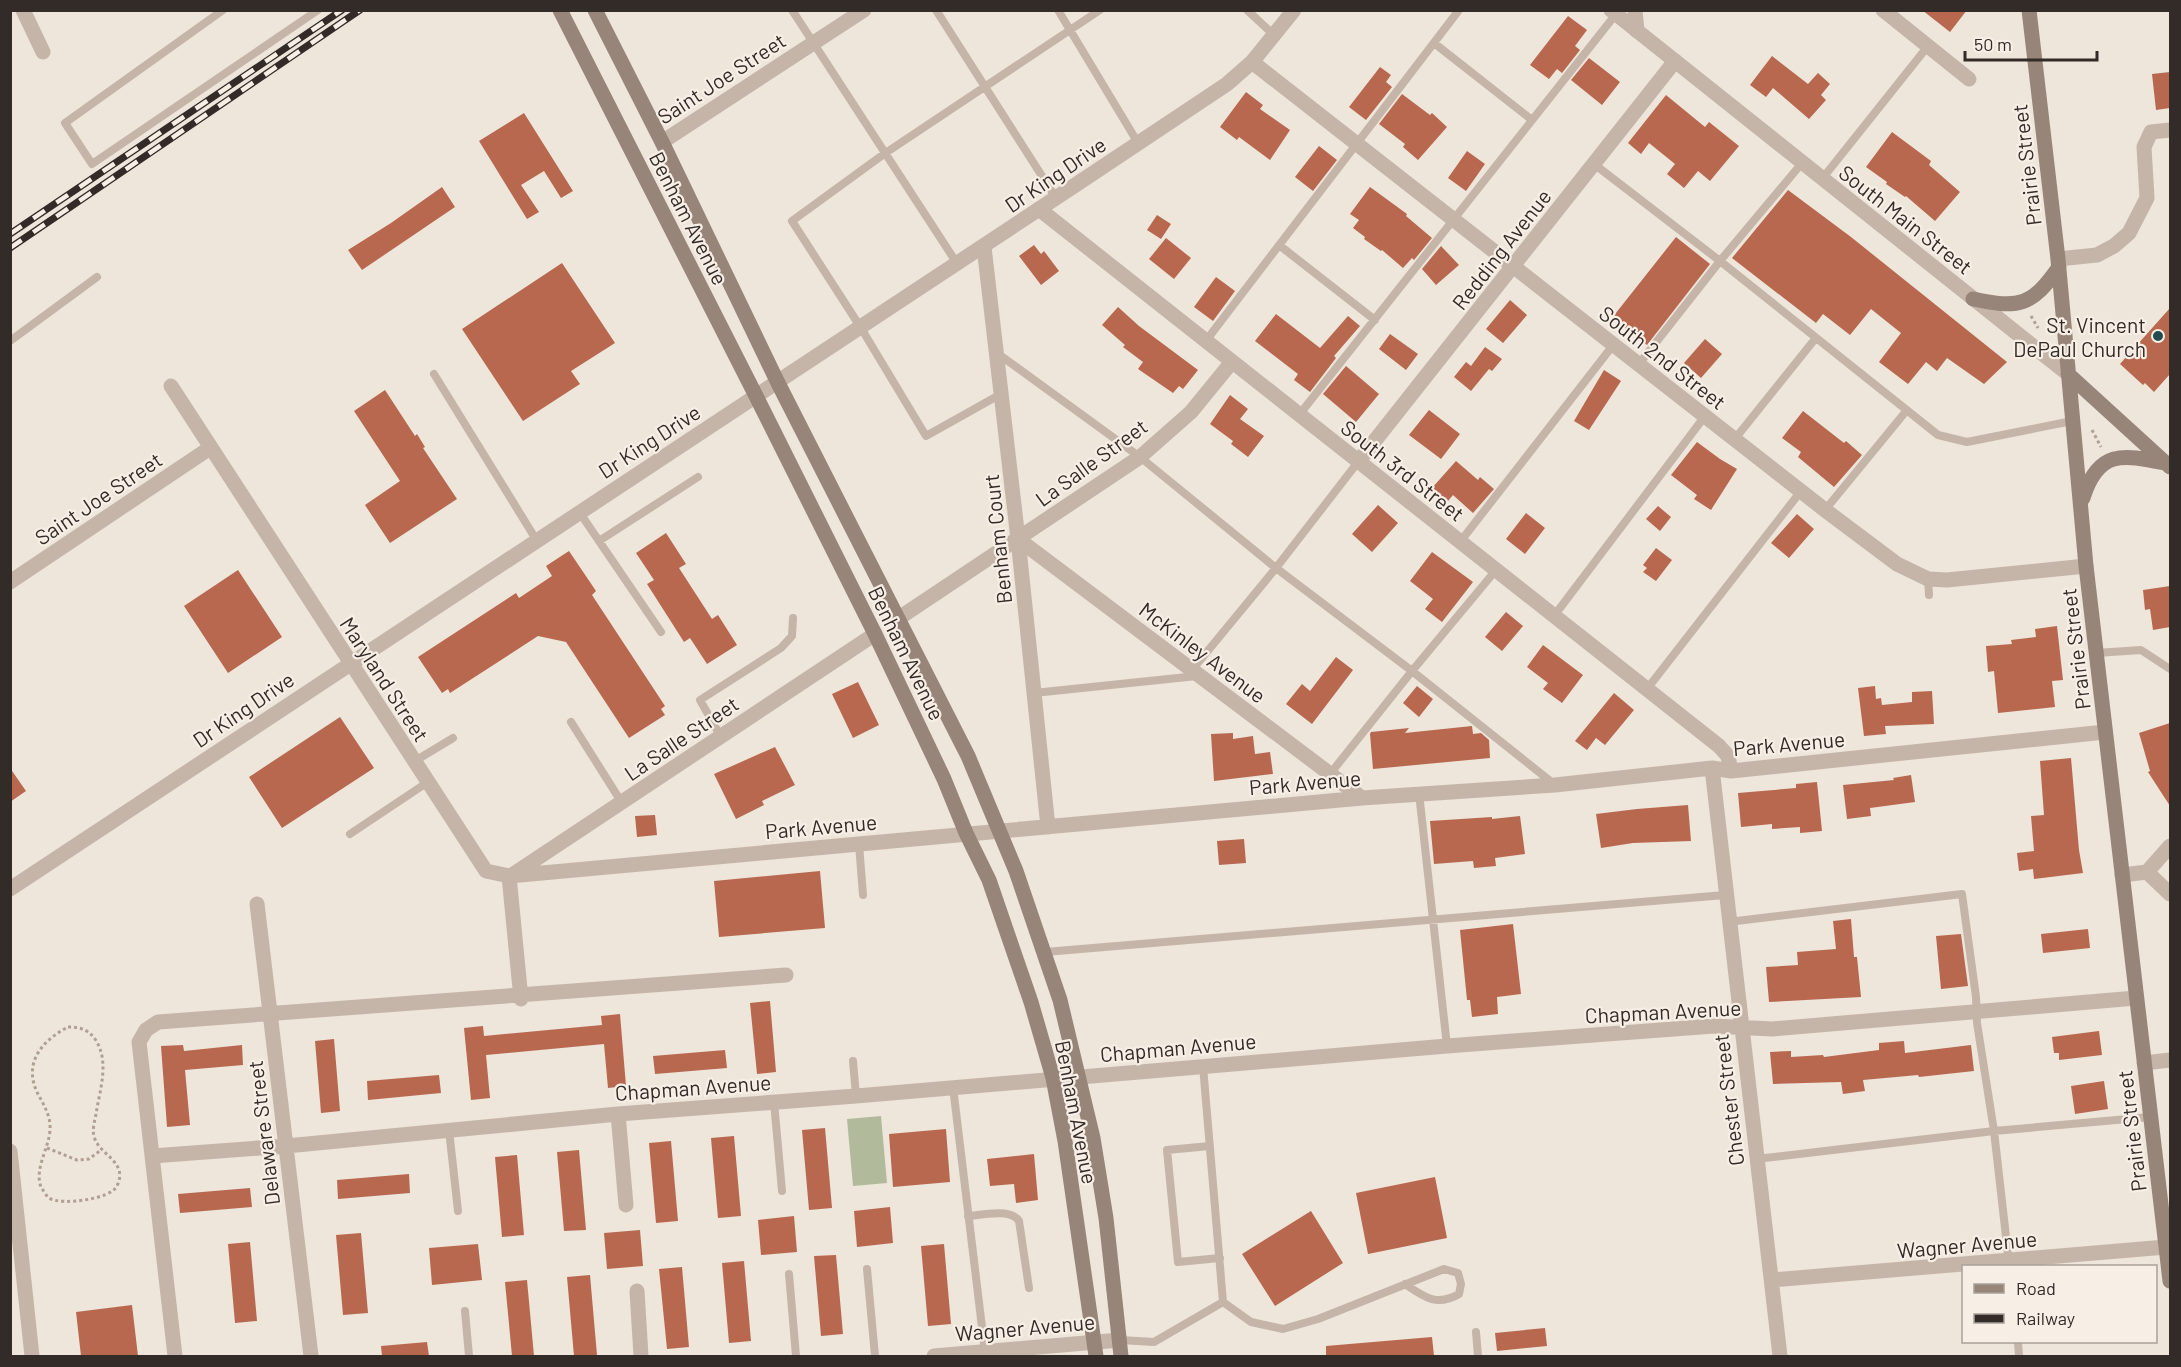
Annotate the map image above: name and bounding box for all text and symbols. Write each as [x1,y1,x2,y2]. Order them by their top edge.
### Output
scale bar [1965,24,2097,62]
street label: Saint Joe Street [652,27,790,129]
text: 50 m [1974,33,2012,55]
street label: Prairie Street [2006,103,2046,227]
street label: Dr King Drive [1000,131,1110,217]
street label: Benham Avenue [645,147,733,289]
street label: South Main Street [1834,159,1978,279]
street label: Redding Avenue [1446,184,1556,314]
street label: South 2nd Street [1595,300,1731,414]
place label: St. Vincent DePaul Church [2013,312,2146,361]
marker: St. Vincent DePaul Church [2151,329,2165,343]
street label: Dr King Drive [593,399,705,483]
street label: La Salle Street [1030,413,1152,511]
street label: South 3rd Street [1336,414,1470,526]
street label: Saint Joe Street [30,446,166,550]
street label: Benham Court [978,473,1016,605]
street label: Benham Avenue [864,582,950,724]
street label: Prairie Street [2055,587,2095,711]
street label: McKinley Avenue [1135,596,1271,708]
street label: Maryland Street [335,612,435,746]
street label: Dr King Drive [188,666,298,752]
street label: La Salle Street [619,691,743,785]
street label: Park Avenue [1732,726,1846,760]
street label: Park Avenue [1248,765,1362,799]
street label: Park Avenue [764,809,878,843]
street label: Chapman Avenue [1584,994,1742,1028]
street label: Chapman Avenue [1099,1028,1257,1066]
street label: Chester Street [1708,1033,1748,1167]
street label: Benham Avenue [1051,1038,1103,1186]
street label: Delaware Street [242,1059,284,1207]
street label: Chapman Avenue [614,1069,772,1105]
street label: Prairie Street [2111,1069,2151,1193]
street label: Wagner Avenue [1896,1225,2038,1263]
legend [1962,1265,2157,1343]
text: Road [2016,1277,2056,1299]
text: Railway [2016,1307,2075,1329]
street label: Wagner Avenue [954,1308,1096,1346]

